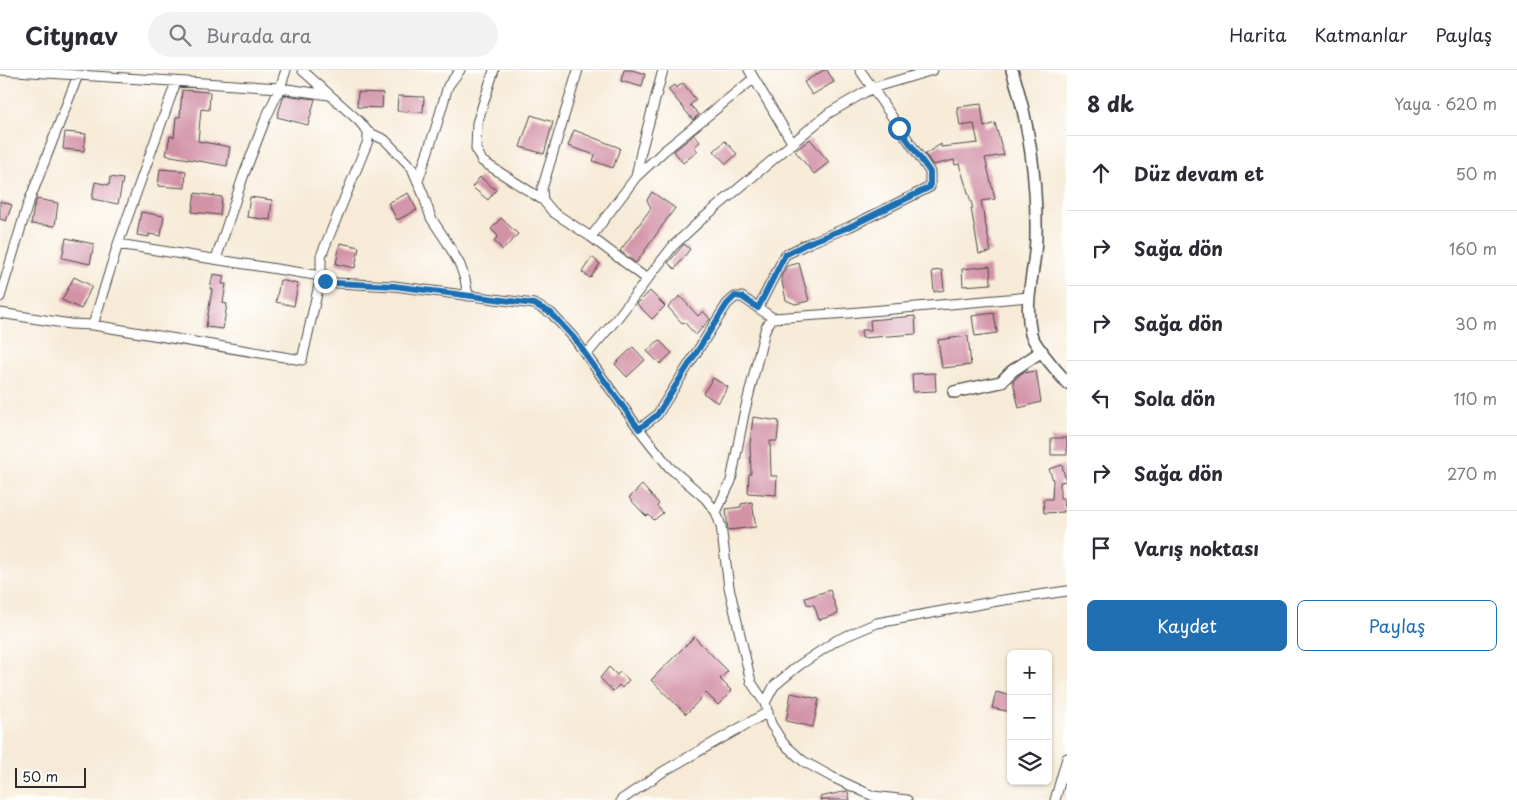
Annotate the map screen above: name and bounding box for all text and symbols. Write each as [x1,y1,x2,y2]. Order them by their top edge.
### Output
search box [148,12,498,57]
text: Citynav [25,17,118,53]
icon: search [166,21,194,49]
text: Burada ara [206,21,311,49]
text: Harita [1229,21,1286,48]
text: Katmanlar [1314,21,1407,48]
text: Paylaş [1435,21,1492,48]
text: 8 dk [1087,87,1134,119]
text: Yaya · 620 m [1394,91,1497,115]
route start [888,117,911,140]
icon: ahead [1087,159,1115,187]
text: Düz devam et [1134,159,1264,187]
text: 50 m [1456,161,1497,185]
icon: right [1087,234,1115,262]
text: Sağa dön [1134,234,1223,262]
text: 160 m [1449,236,1497,260]
route end [314,270,337,293]
icon: right [1087,309,1115,337]
text: Sağa dön [1134,309,1223,337]
text: 30 m [1455,311,1497,335]
icon: left [1087,384,1115,412]
text: Sola dön [1134,384,1215,412]
text: 110 m [1454,386,1497,410]
icon: right [1087,459,1115,487]
text: Sağa dön [1134,459,1223,487]
text: 270 m [1447,461,1497,485]
icon: arrive [1087,534,1115,562]
text: Varış noktası [1134,534,1259,562]
button: Kaydet [1087,600,1287,651]
button: Paylaş [1297,600,1497,651]
map controls [1007,650,1052,785]
button: + [1007,650,1052,695]
button: − [1007,695,1052,740]
button: layers [1007,740,1052,785]
scale bar [15,765,86,788]
text: 50 m [22,766,58,787]

